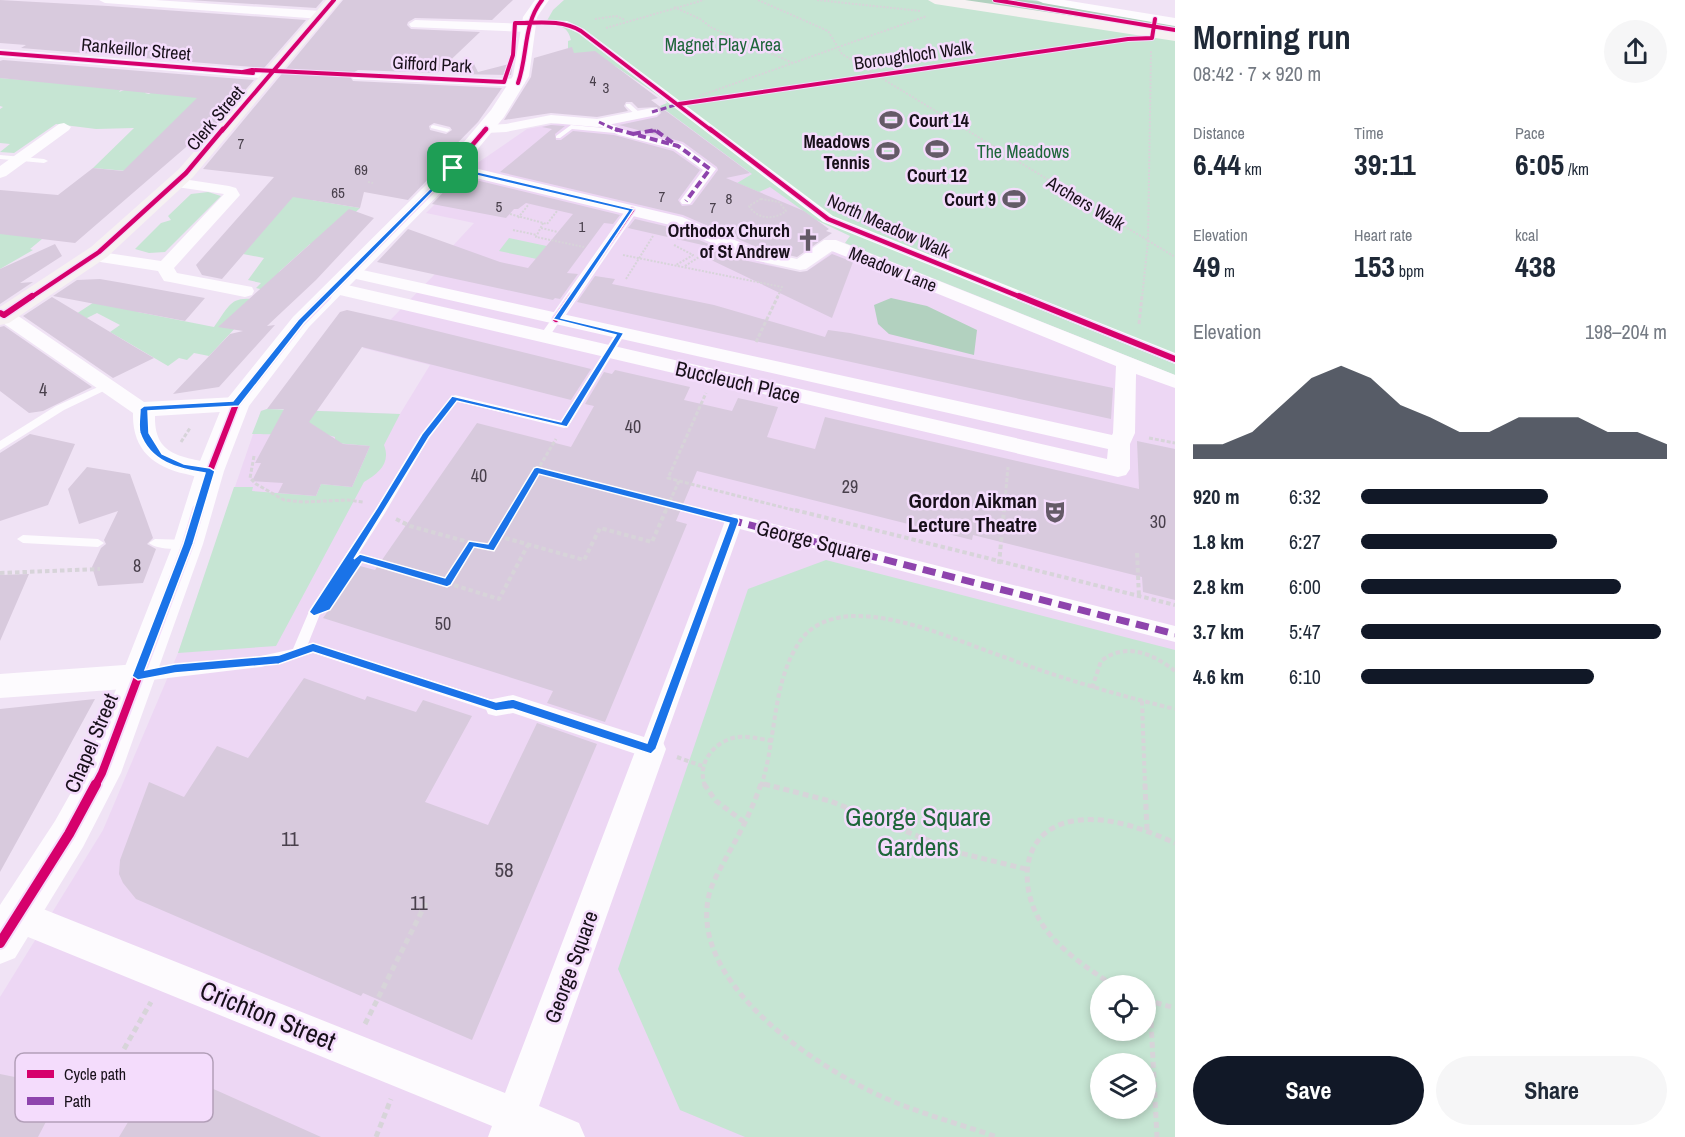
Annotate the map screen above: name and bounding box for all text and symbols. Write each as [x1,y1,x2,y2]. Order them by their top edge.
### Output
text: Morning run [1193,15,1351,59]
button: share [1604,20,1667,83]
street label: Rankeillor Street [80,32,192,66]
park label: Magnet Play Area [665,32,781,57]
street label: Boroughloch Walk [852,34,974,76]
street label: Gifford Park [392,49,473,79]
text: 08:42 · 7 × 920 m [1193,60,1321,87]
house number: 4 [590,70,597,91]
house number: 3 [603,77,610,98]
street label: Clerk Street [180,80,250,156]
sports icon: Court 14 [878,107,904,133]
place label: Court 14 [909,108,970,133]
text: Distance [1193,122,1245,144]
text: Time [1354,122,1384,144]
text: Pace [1515,122,1545,144]
place label: Meadows Tennis [804,129,870,175]
house number: 7 [238,133,245,154]
sports icon: Court 12 [924,136,950,162]
sports icon: Meadows Tennis [875,138,901,164]
park label: The Meadows [977,139,1069,164]
pin [427,142,478,193]
text: 6.44 [1193,144,1241,184]
text: 39:11 [1354,144,1416,184]
text: 6:05 [1515,144,1564,184]
icon: arrive [436,151,469,184]
text: km [1241,158,1262,180]
text: /km [1564,158,1589,180]
house number: 69 [354,159,368,180]
place label: Court 12 [907,163,967,188]
street label: Archers Walk [1041,169,1130,236]
house number: 65 [331,182,345,203]
house number: 7 [659,186,666,207]
sports icon: Court 9 [1001,186,1027,212]
place label: Court 9 [944,187,996,212]
house number: 8 [726,188,733,209]
street label: North Meadow Walk [823,188,955,265]
house number: 5 [496,196,503,217]
house number: 7 [710,197,717,218]
house number: 1 [579,216,586,237]
place label: Orthodox Church of St Andrew [668,218,791,264]
text: Elevation [1193,224,1248,246]
text: Heart rate [1354,224,1412,246]
text: kcal [1515,224,1538,246]
church icon: Orthodox Church of St Andrew [795,227,821,253]
street label: Meadow Lane [845,240,941,298]
text: 49 [1193,246,1220,286]
text: 153 [1354,246,1395,286]
text: 438 [1515,246,1556,286]
text: m [1220,260,1235,282]
text: bpm [1395,260,1424,282]
text: Elevation [1193,318,1261,345]
text: 198–204 m [1585,318,1667,345]
street label: Buccleuch Place [673,354,803,410]
house number: 4 [39,377,47,402]
house number: 40 [625,414,641,439]
house number: 40 [471,463,487,488]
house number: 29 [842,474,858,499]
text: 920 m [1193,483,1240,510]
text: 6:32 [1289,483,1321,510]
place label: Gordon Aikman Lecture Theatre [908,486,1037,539]
theatre icon: Gordon Aikman Lecture Theatre [1042,499,1068,525]
house number: 30 [1150,509,1166,534]
street label: George Square [753,513,875,569]
text: 1.8 km [1193,528,1244,555]
text: 6:27 [1289,528,1321,555]
house number: 8 [133,553,141,578]
text: 2.8 km [1193,573,1244,600]
text: 6:00 [1289,573,1321,600]
house number: 50 [435,611,451,636]
text: 3.7 km [1193,618,1244,645]
text: 5:47 [1289,618,1321,645]
text: 4.6 km [1193,663,1244,690]
text: 6:10 [1289,663,1321,690]
street label: Chapel Street [57,689,125,797]
park label: George Square Gardens [845,799,991,864]
house number: 11 [281,824,299,853]
house number: 58 [494,855,514,884]
house number: 11 [410,888,428,917]
street label: George Square [537,907,605,1027]
street label: Crichton Street [195,972,341,1058]
map controls [1090,975,1156,1119]
button: locate [1090,975,1156,1041]
legend [15,1053,213,1122]
button: layers [1090,1053,1156,1119]
button: Save [1193,1056,1424,1125]
button: Share [1436,1056,1667,1125]
text: Cycle path [64,1063,126,1085]
text: Path [64,1090,91,1112]

